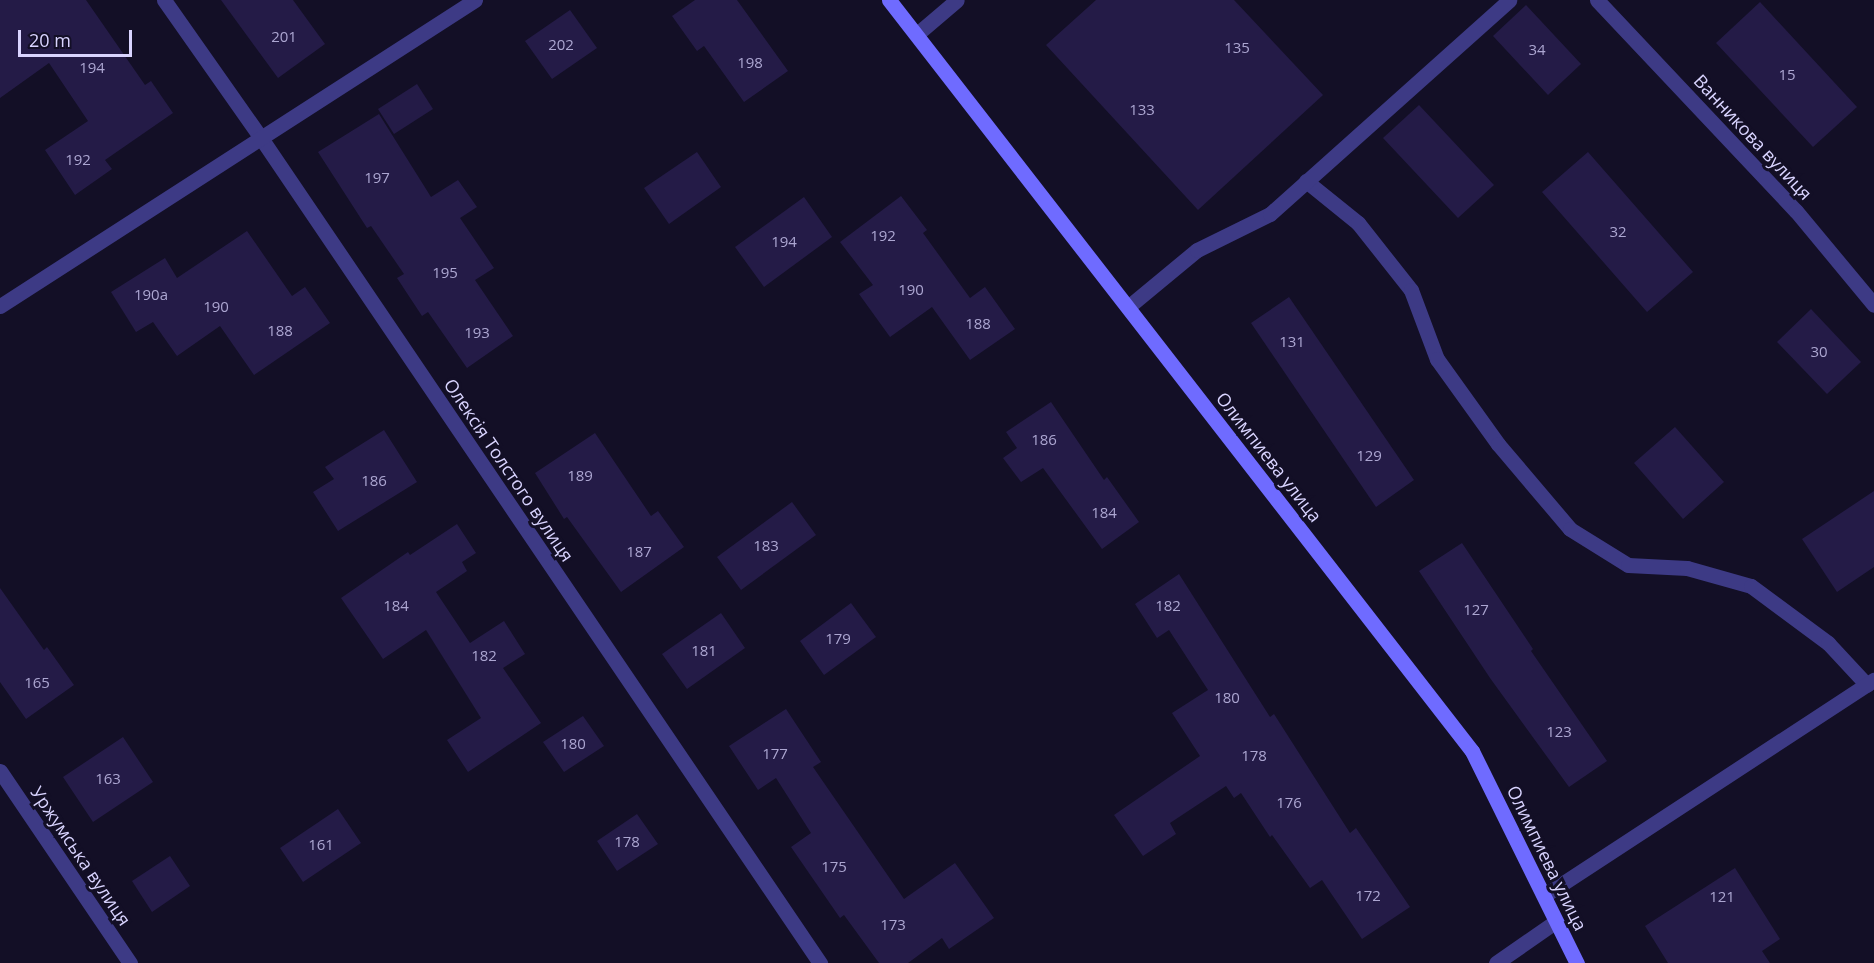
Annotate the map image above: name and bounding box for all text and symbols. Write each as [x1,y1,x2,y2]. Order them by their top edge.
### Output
scale bar [21,18,135,56]
text: 20 m [29,28,71,52]
house number: 201 [271,28,297,46]
house number: 202 [548,36,574,54]
house number: 135 [1224,39,1250,57]
house number: 34 [1528,41,1546,59]
house number: 198 [737,54,763,72]
house number: 194 [79,59,105,77]
house number: 15 [1778,66,1796,84]
street label: Ванникова вулиця [1689,70,1817,204]
house number: 133 [1129,101,1155,119]
house number: 192 [65,151,91,169]
house number: 197 [364,169,390,187]
house number: 32 [1609,223,1627,241]
house number: 192 [870,227,896,245]
house number: 194 [771,233,797,251]
house number: 195 [432,264,458,282]
house number: 190 [898,281,924,299]
house number: 190а [134,286,168,304]
house number: 190 [203,298,229,316]
house number: 188 [965,315,991,333]
house number: 188 [267,322,293,340]
house number: 193 [464,324,490,342]
house number: 131 [1279,333,1305,351]
house number: 30 [1810,343,1828,361]
street label: Олексія Толстого вулиця [440,374,578,566]
street label: Олимпиева улица [1212,388,1326,526]
house number: 186 [1031,431,1057,449]
house number: 129 [1356,447,1382,465]
house number: 189 [567,467,593,485]
house number: 186 [361,472,387,490]
house number: 184 [1091,504,1117,522]
house number: 183 [753,537,779,555]
house number: 187 [626,543,652,561]
house number: 184 [383,597,409,615]
house number: 182 [1155,597,1181,615]
house number: 127 [1463,601,1489,619]
house number: 179 [825,630,851,648]
house number: 181 [691,642,717,660]
house number: 182 [471,647,497,665]
house number: 165 [24,674,50,692]
house number: 180 [1214,689,1240,707]
house number: 123 [1546,723,1572,741]
house number: 180 [560,735,586,753]
house number: 177 [762,745,788,763]
house number: 178 [1241,747,1267,765]
house number: 163 [95,770,121,788]
street label: Уржумська вулиця [26,782,136,930]
street label: Олимпиева улица [1503,782,1591,934]
house number: 176 [1276,794,1302,812]
house number: 178 [614,833,640,851]
house number: 161 [308,836,334,854]
house number: 175 [821,858,847,876]
house number: 172 [1355,887,1381,905]
house number: 121 [1709,888,1735,906]
house number: 173 [880,916,906,934]

